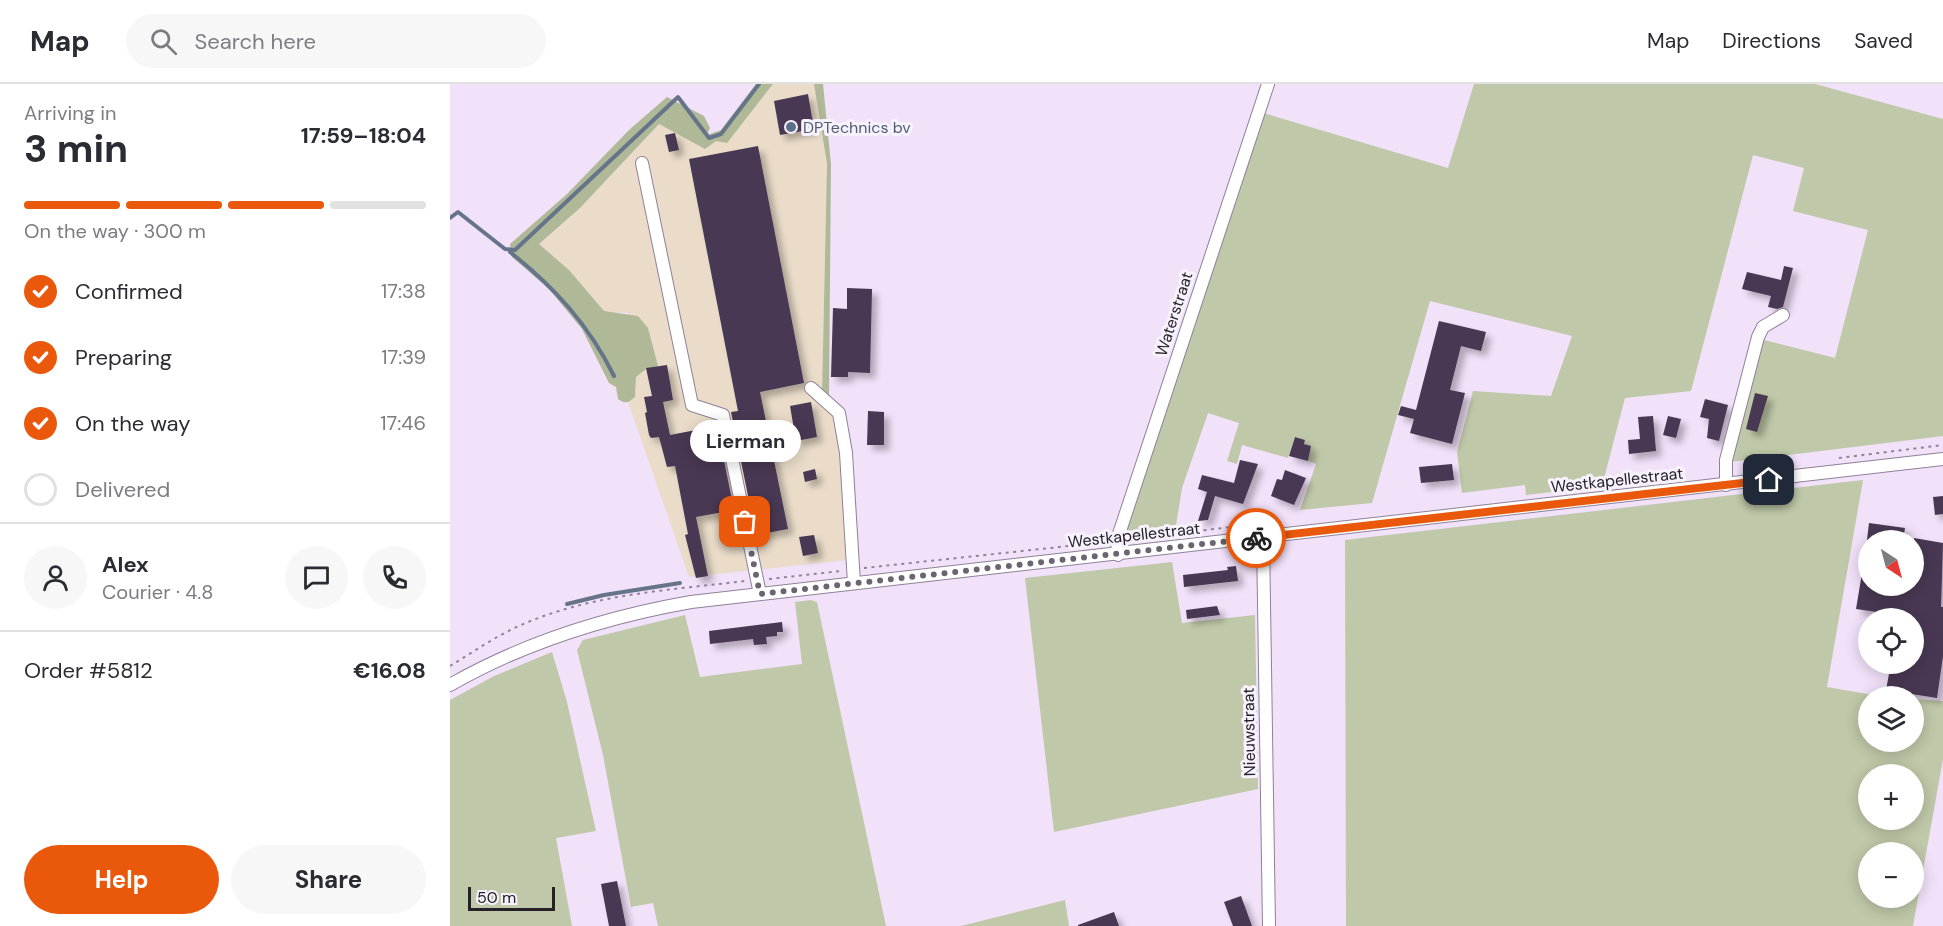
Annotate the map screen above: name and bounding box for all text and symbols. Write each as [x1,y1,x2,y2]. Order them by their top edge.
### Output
search box [126,14,546,68]
text: Map [30,23,90,60]
icon: search [147,25,180,58]
text: Search here [195,27,316,56]
text: Map [1647,27,1689,55]
text: Directions [1722,27,1821,55]
text: Saved [1854,27,1913,55]
text: Arriving in [24,100,116,126]
place label: DPTechnics bv [803,117,911,138]
marker: DPTechnics bv [784,120,798,134]
text: 17:59–18:04 [301,121,426,150]
text: 3 min [24,123,128,174]
text: On the way · 300 m [24,218,206,244]
street label: Waterstraat [1150,269,1198,359]
icon: check [24,275,57,308]
text: Confirmed [75,277,183,306]
text: 17:38 [381,278,426,304]
icon: check [24,341,57,374]
text: Preparing [75,343,172,372]
text: 17:39 [381,344,426,370]
icon: check [24,407,57,440]
text: On the way [75,409,190,438]
text: 17:46 [380,410,426,436]
callout: Lierman [690,420,800,462]
text: Lierman [706,428,785,454]
pin [1743,454,1794,505]
street label: Westkapellestraat [1550,463,1684,497]
icon: home [1752,463,1785,496]
text: Delivered [75,475,170,504]
pin [719,496,770,547]
icon: bag [728,505,761,538]
courier [1226,508,1286,568]
street label: Westkapellestraat [1067,518,1201,552]
icon: bike [1240,522,1273,555]
north arrow [1858,530,1924,596]
map controls [1858,530,1924,908]
button: person [24,546,87,609]
button: chat [285,546,348,609]
button: phone [363,546,426,609]
text: Alex [102,550,149,579]
text: Courier · 4.8 [102,579,213,605]
button: locate [1858,608,1924,674]
text: Order #5812 [24,656,153,685]
text: €16.08 [353,656,426,685]
button: layers [1858,686,1924,752]
street label: Nieuwstraat [1238,687,1260,777]
button: + [1858,764,1924,830]
button: − [1858,842,1924,908]
button: Help [24,845,219,914]
button: Share [231,845,426,914]
scale bar [468,884,555,912]
text: 50 m [477,887,516,908]

